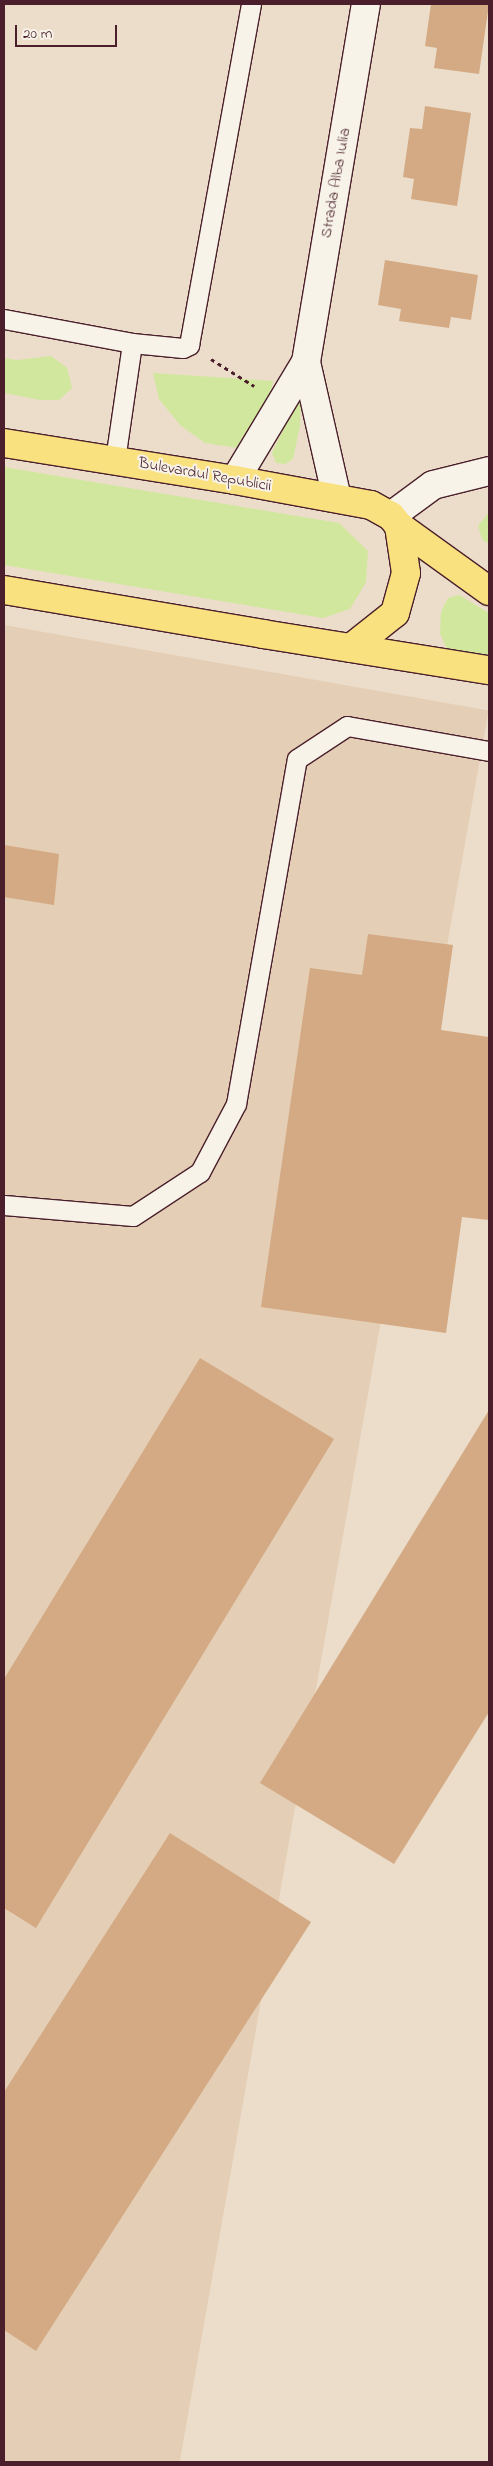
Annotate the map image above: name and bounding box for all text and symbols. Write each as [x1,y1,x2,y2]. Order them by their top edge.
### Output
scale bar [18,15,120,47]
text: 20 m [23,23,52,45]
street label: Strada Alba Iulia [317,126,355,240]
street label: Bulevardul Republicii [137,454,273,496]

